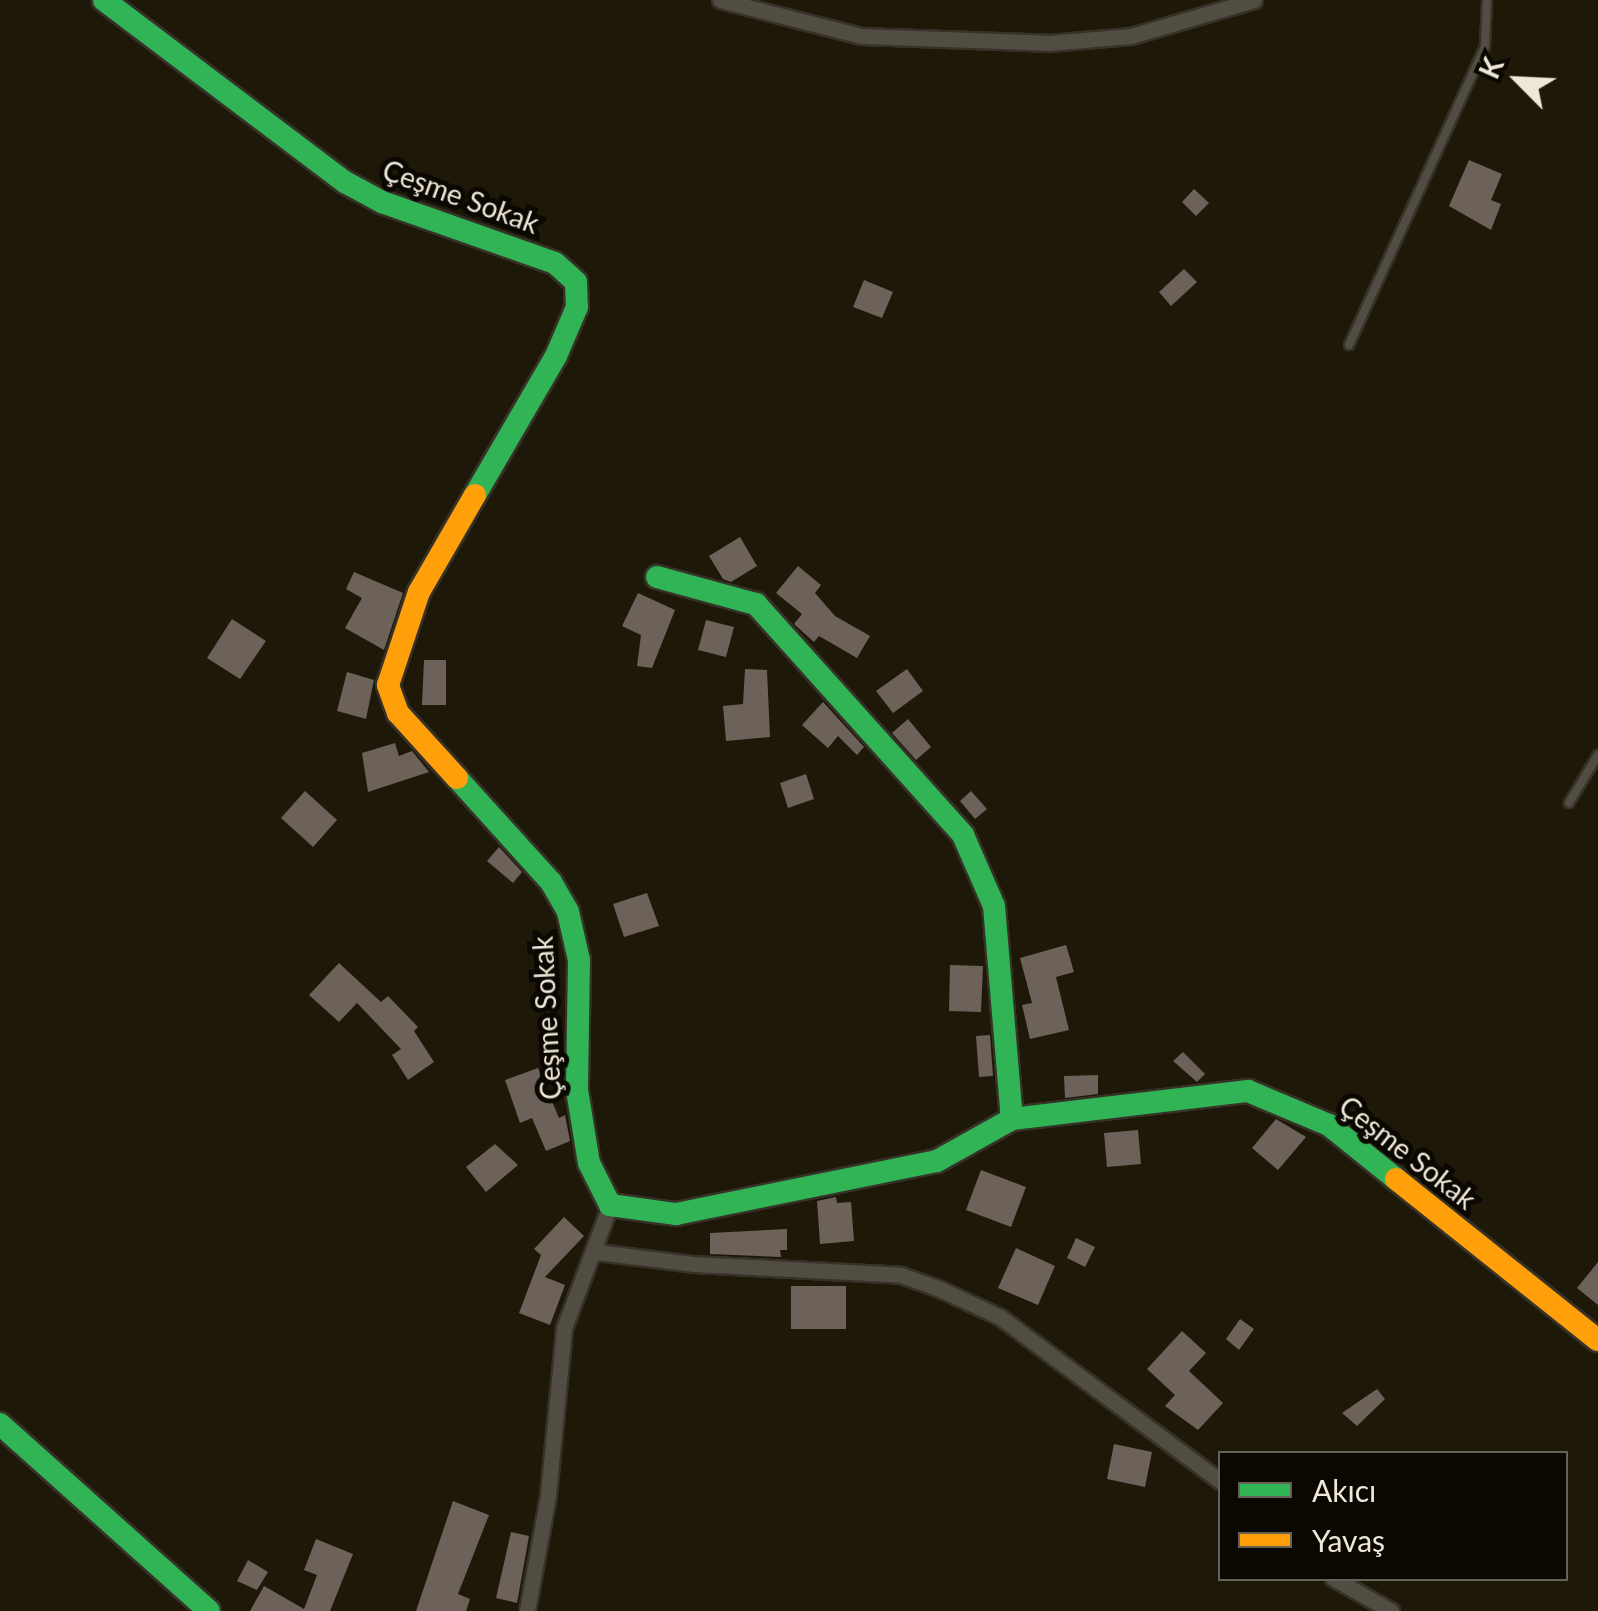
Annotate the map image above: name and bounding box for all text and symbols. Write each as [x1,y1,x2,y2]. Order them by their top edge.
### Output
north arrow [1468,30,1568,130]
text: K [1471,52,1510,83]
street label: Çeşme Sokak [378,152,544,240]
street label: Çeşme Sokak [525,935,567,1101]
street label: Çeşme Sokak [1333,1088,1483,1216]
legend [1218,1451,1568,1581]
text: Akıcı [1312,1472,1376,1508]
text: Yavaş [1312,1522,1385,1558]

